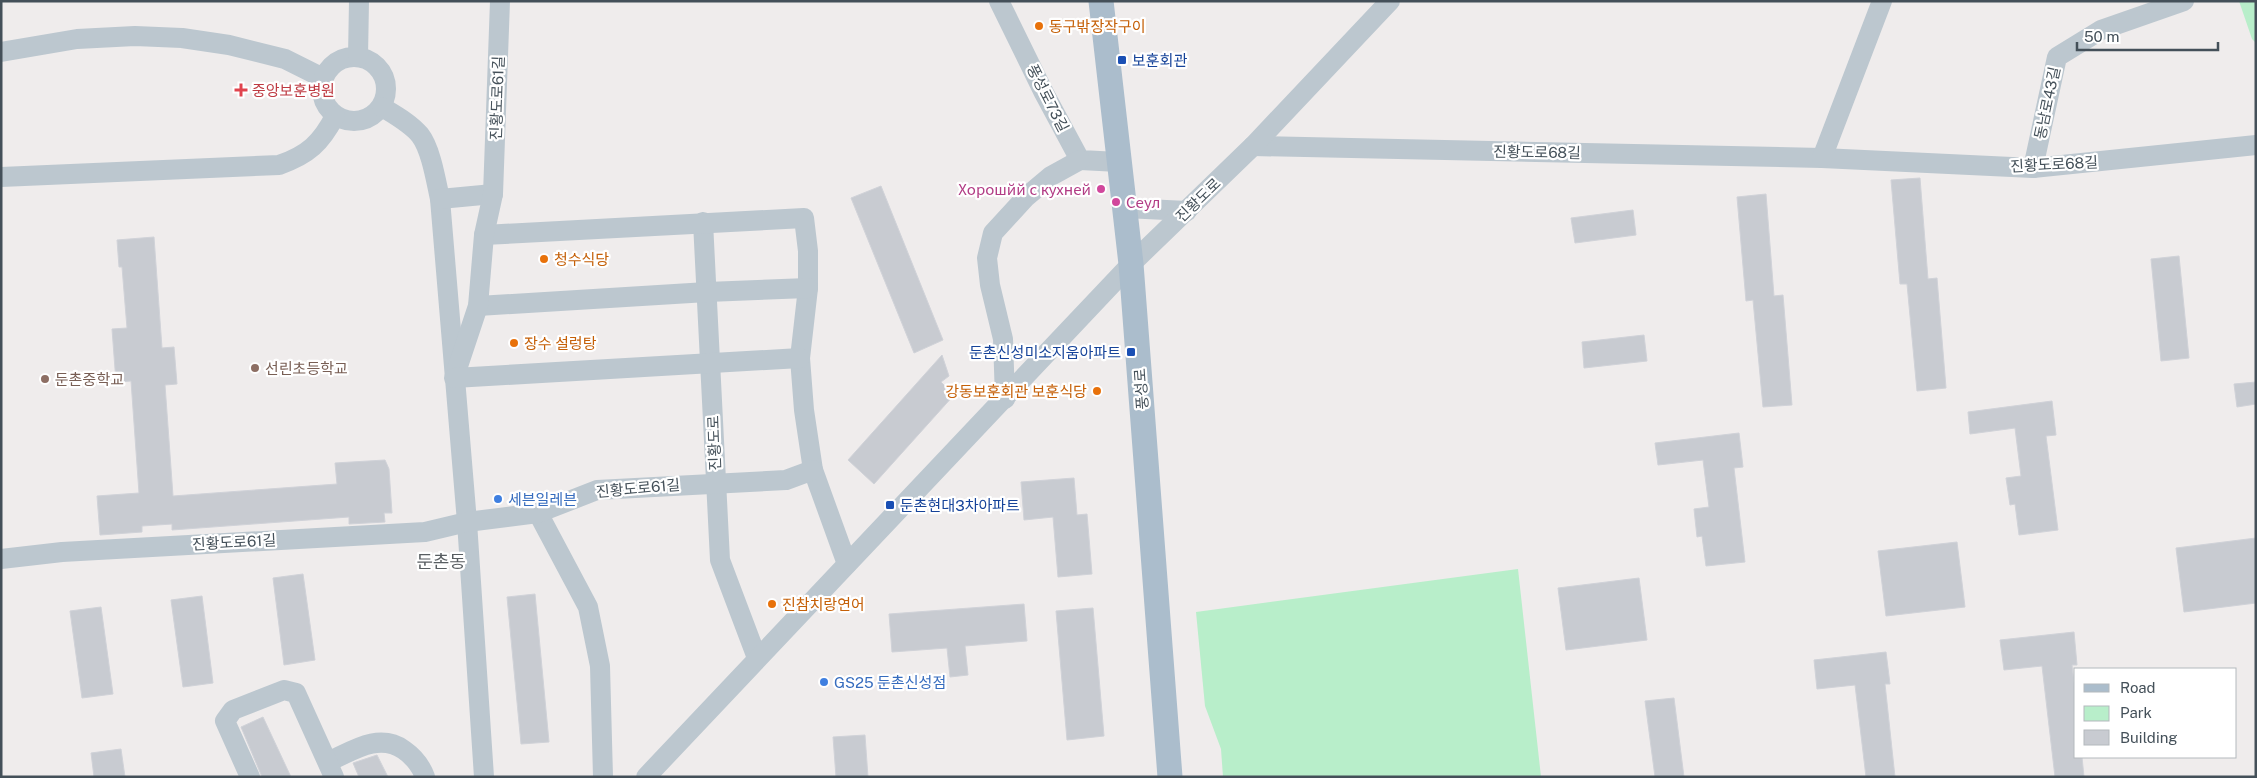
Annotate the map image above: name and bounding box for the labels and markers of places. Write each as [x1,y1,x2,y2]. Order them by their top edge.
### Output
place label: 동구밖장작구이 [1049,18,1146,35]
marker: 동구밖장작구이 [1033,20,1045,32]
place label: 보훈회관 [1132,52,1187,69]
marker: 보훈회관 [1116,54,1128,66]
place label: 중앙보훈병원 [252,82,335,99]
marker: 중앙보훈병원 [234,83,248,97]
place label: Хорошйй с кухней [958,181,1091,198]
marker: Хорошйй с кухней [1095,183,1107,195]
place label: Сеул [1126,194,1160,211]
marker: Сеул [1110,196,1122,208]
place label: 청수식당 [554,251,609,268]
marker: 청수식당 [538,253,550,265]
place label: 장수 설렁탕 [524,335,597,352]
marker: 장수 설렁탕 [508,337,520,349]
place label: 둔촌신성미소지움아파트 [969,344,1121,361]
marker: 둔촌신성미소지움아파트 [1125,346,1137,358]
place label: 선린초등학교 [265,360,348,377]
marker: 선린초등학교 [249,362,261,374]
place label: 둔촌중학교 [55,371,124,388]
marker: 둔촌중학교 [39,373,51,385]
place label: 강동보훈회관 보훈식당 [945,383,1087,400]
marker: 강동보훈회관 보훈식당 [1091,385,1103,397]
place label: 세븐일레븐 [508,491,577,508]
marker: 세븐일레븐 [492,493,504,505]
place label: 둔촌현대3차아파트 [900,497,1020,514]
marker: 둔촌현대3차아파트 [884,499,896,511]
place label: 진참치랑연어 [782,596,865,613]
marker: 진참치랑연어 [766,598,778,610]
place label: GS25 둔촌신성점 [834,674,946,691]
marker: GS25 둔촌신성점 [818,676,830,688]

